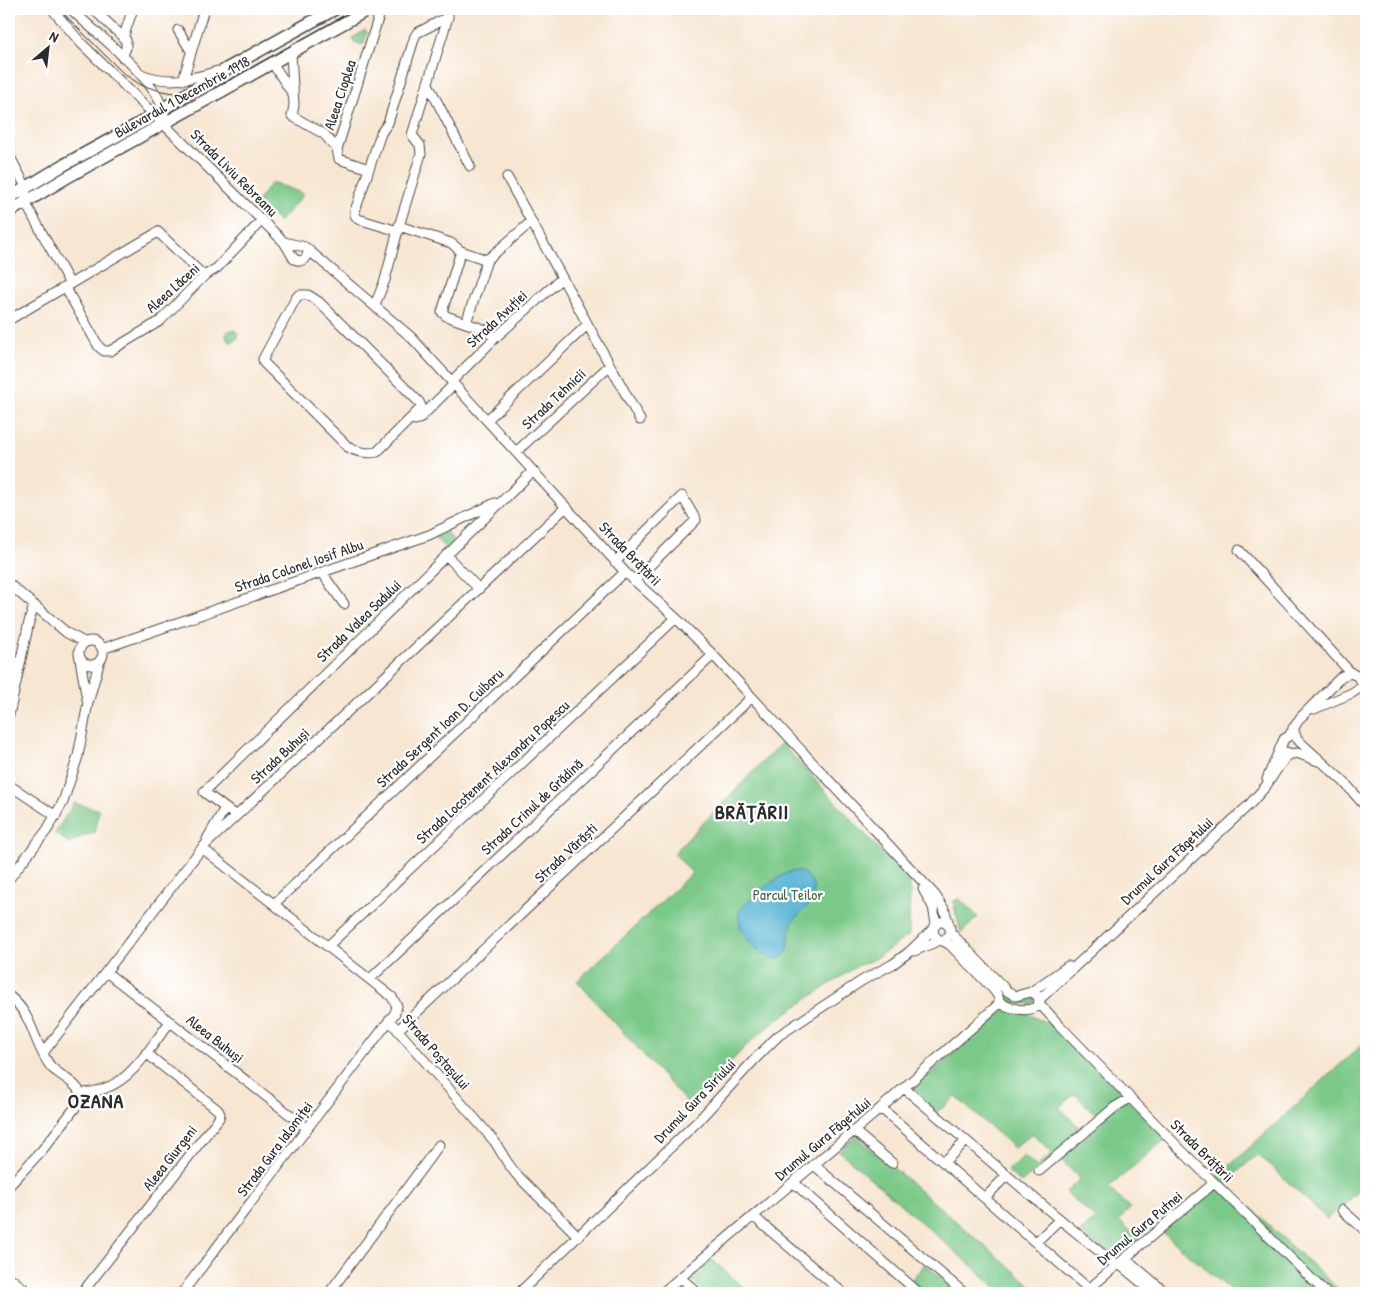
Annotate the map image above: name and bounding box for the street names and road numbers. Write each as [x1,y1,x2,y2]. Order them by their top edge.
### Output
street label: Bulevardul 1 Decembrie 1918 [110,51,253,143]
street label: Aleea Cioplea [318,57,361,133]
street label: Strada Liviu Rebreanu [186,124,283,221]
street label: Aleea Lăceni [141,258,204,318]
street label: Strada Avuției [462,285,532,352]
street label: Strada Tehnicii [517,363,590,434]
street label: Strada Brățării [594,517,666,590]
street label: Strada Colonel Iosif Albu [232,534,366,597]
street label: Strada Valea Sadului [312,575,406,667]
street label: Strada Sergent Ioan D. Cuibaru [372,663,508,792]
street label: Strada Locotenent Alexandru Popescu [411,695,574,848]
street label: Strada Buhuși [245,723,314,789]
street label: Strada Crinul de Grădină [476,754,587,859]
street label: Drumul Gura Făgetului [1116,812,1218,909]
street label: Strada Vărăști [530,818,602,887]
street label: Strada Poștașului [398,1009,475,1094]
street label: Aleea Buhuși [182,1010,248,1068]
street label: Drumul Gura Siriului [649,1054,740,1147]
street label: Drumul Gura Făgetului [770,1092,875,1185]
street label: Strada Gura Ialomiței [232,1097,317,1201]
street label: Strada Brățării [1166,1114,1239,1187]
street label: Aleea Giurgeni [137,1121,202,1195]
street label: Drumul Gura Putnei [1093,1186,1187,1270]

